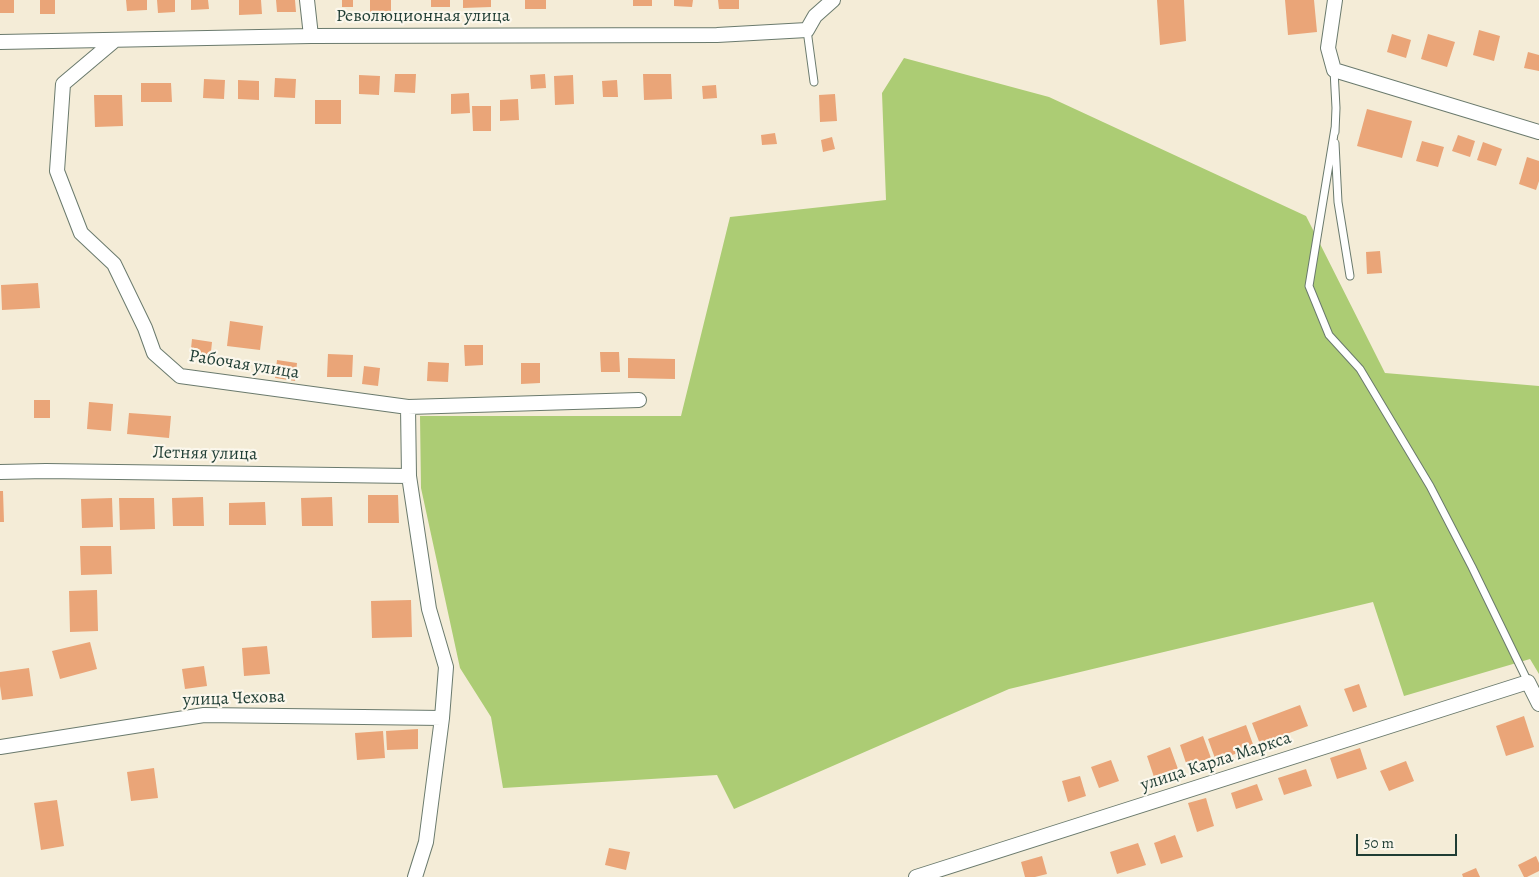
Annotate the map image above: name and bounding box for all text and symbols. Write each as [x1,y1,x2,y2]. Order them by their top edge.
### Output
street label: Революционная улица [336,6,510,28]
street label: Рабочая улица [187,346,301,384]
street label: Летняя улица [152,442,258,466]
street label: улица Чехова [183,686,285,712]
street label: улица Карла Маркса [1138,727,1294,797]
scale bar [1359,824,1460,856]
text: 50 m [1364,833,1394,853]

